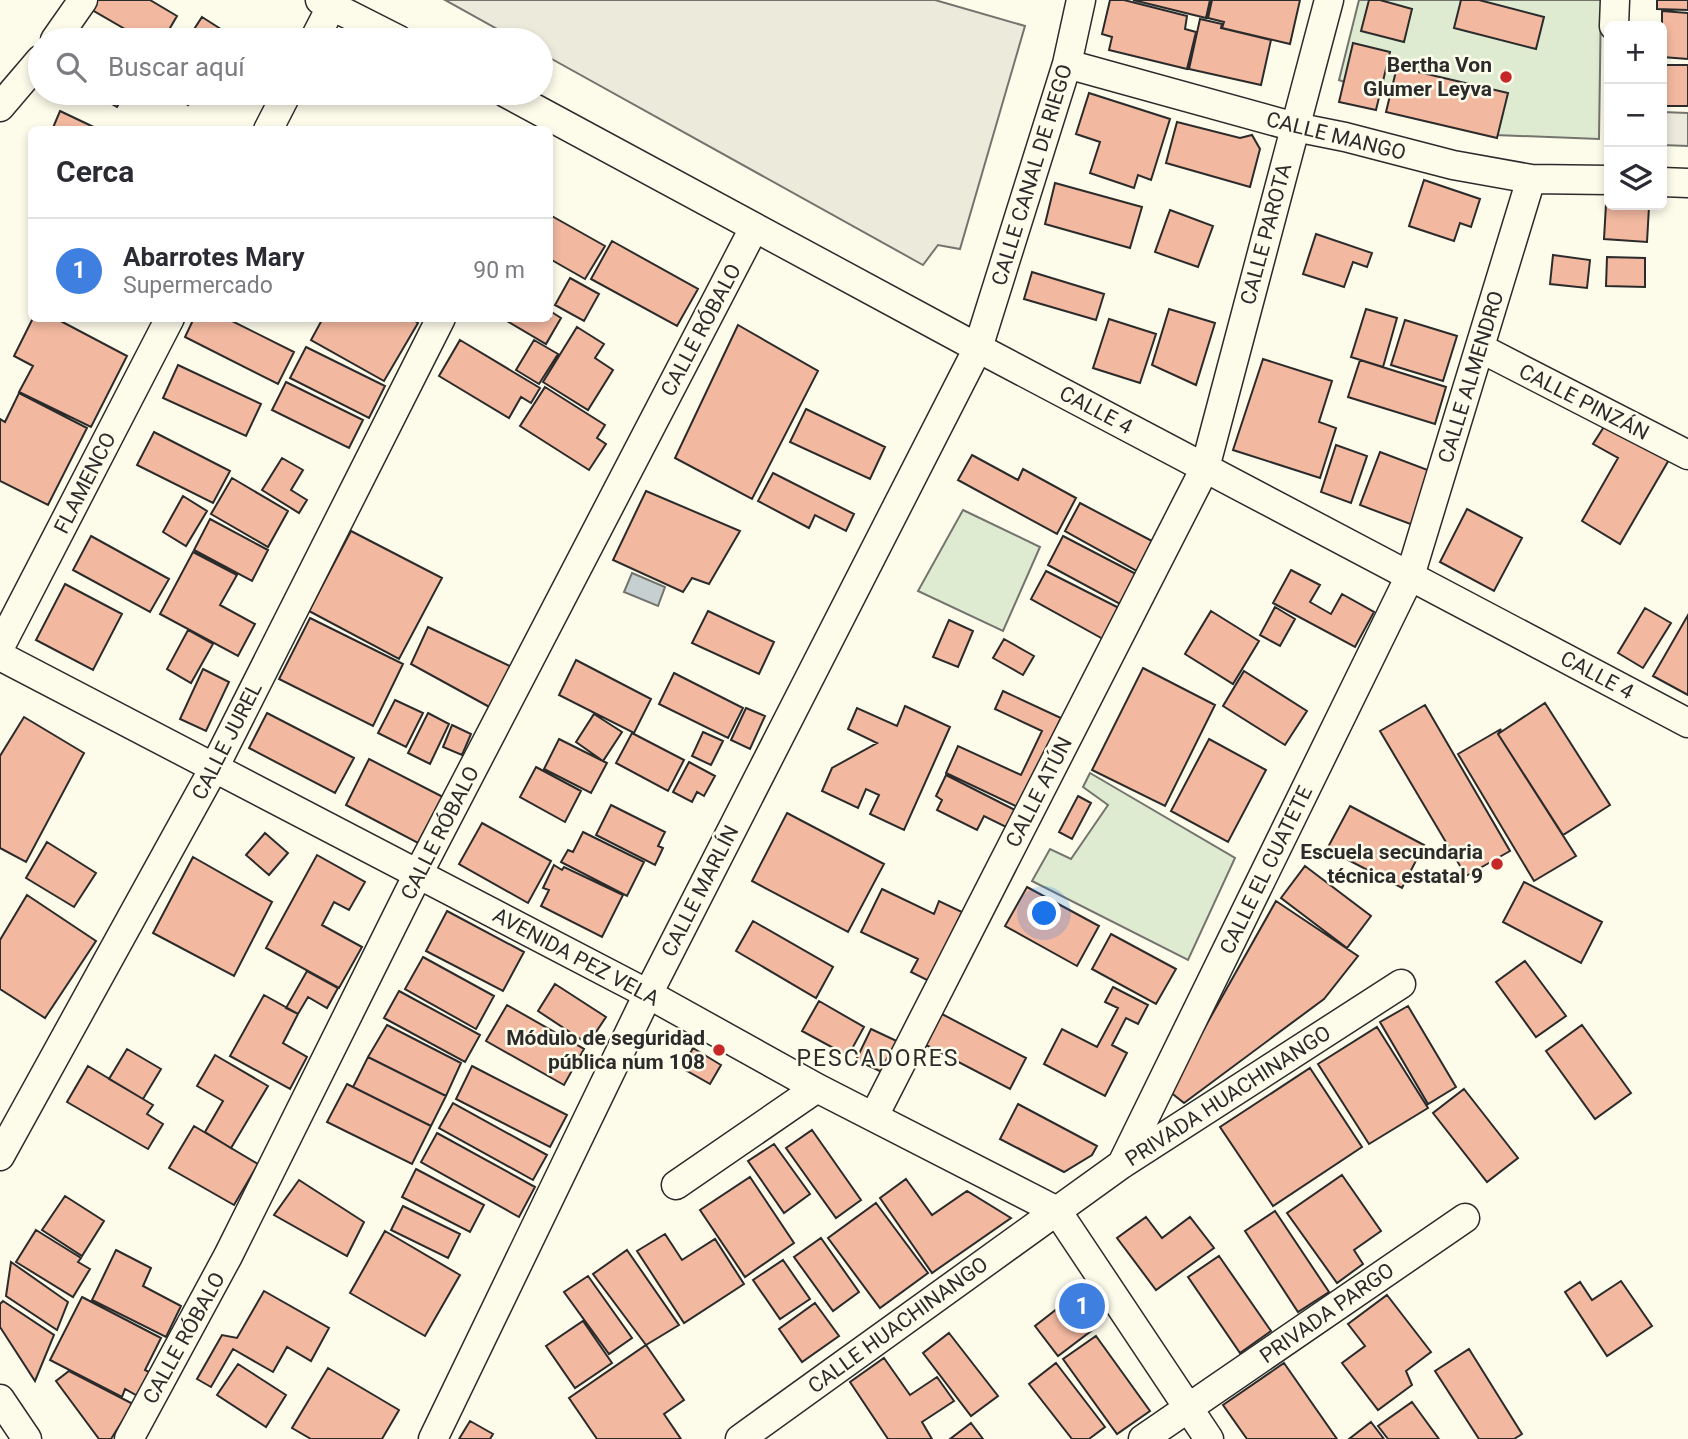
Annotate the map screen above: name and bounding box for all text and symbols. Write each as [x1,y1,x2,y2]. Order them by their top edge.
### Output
map controls [1604,21,1667,210]
button: + [1604,21,1667,84]
search box [28,28,553,105]
icon: search [52,48,90,86]
text: Buscar aquí [108,52,245,82]
place label: Bertha Von Glumer Leyva [1363,53,1492,101]
street label: CALLE CANAL DE RIEGO [987,61,1077,289]
marker: Bertha Von Glumer Leyva [1498,69,1514,85]
button: − [1604,84,1667,147]
street label: CALLE MANGO [1264,107,1408,165]
button: layers [1604,147,1667,210]
text: Cerca [56,154,134,189]
street label: CALLE PAROTA [1236,160,1296,307]
text: Abarrotes Mary [123,242,305,272]
text: 1 [72,257,86,284]
text: 90 m [473,257,525,284]
street label: CALLE RÓBALO [656,260,746,400]
text: Supermercado [123,272,273,299]
street label: CALLE ALMENDRO [1433,288,1509,466]
street label: CALLE PINZÁN [1515,359,1653,445]
street label: CALLE 4 [1056,381,1137,439]
street label: FLAMENCO [49,428,121,538]
street label: CALLE 4 [1557,646,1638,704]
street label: CALLE JUREL [187,678,267,804]
street label: CALLE ATÚN [1001,733,1077,851]
street label: CALLE RÓBALO [396,762,484,904]
street label: CALLE EL CUATETE [1215,782,1317,958]
street label: CALLE MARLÍN [657,821,743,961]
place label: Escuela secundaria técnica estatal 9 [1300,840,1483,888]
marker: Escuela secundaria técnica estatal 9 [1489,856,1505,872]
your location [1027,896,1061,930]
street label: AVENIDA PEZ VELA [489,903,663,1011]
street label: PRIVADA HUACHINANGO [1121,1021,1335,1171]
place label: Módulo de seguridad pública num 108 [506,1026,705,1074]
marker: Módulo de seguridad pública num 108 [711,1042,727,1058]
district label: PESCADORES [796,1045,960,1072]
street label: CALLE HUACHINANGO [804,1252,992,1398]
street label: PRIVADA PARGO [1255,1258,1399,1368]
street label: CALLE RÓBALO [138,1268,230,1408]
pin: 1 [1059,1280,1105,1332]

